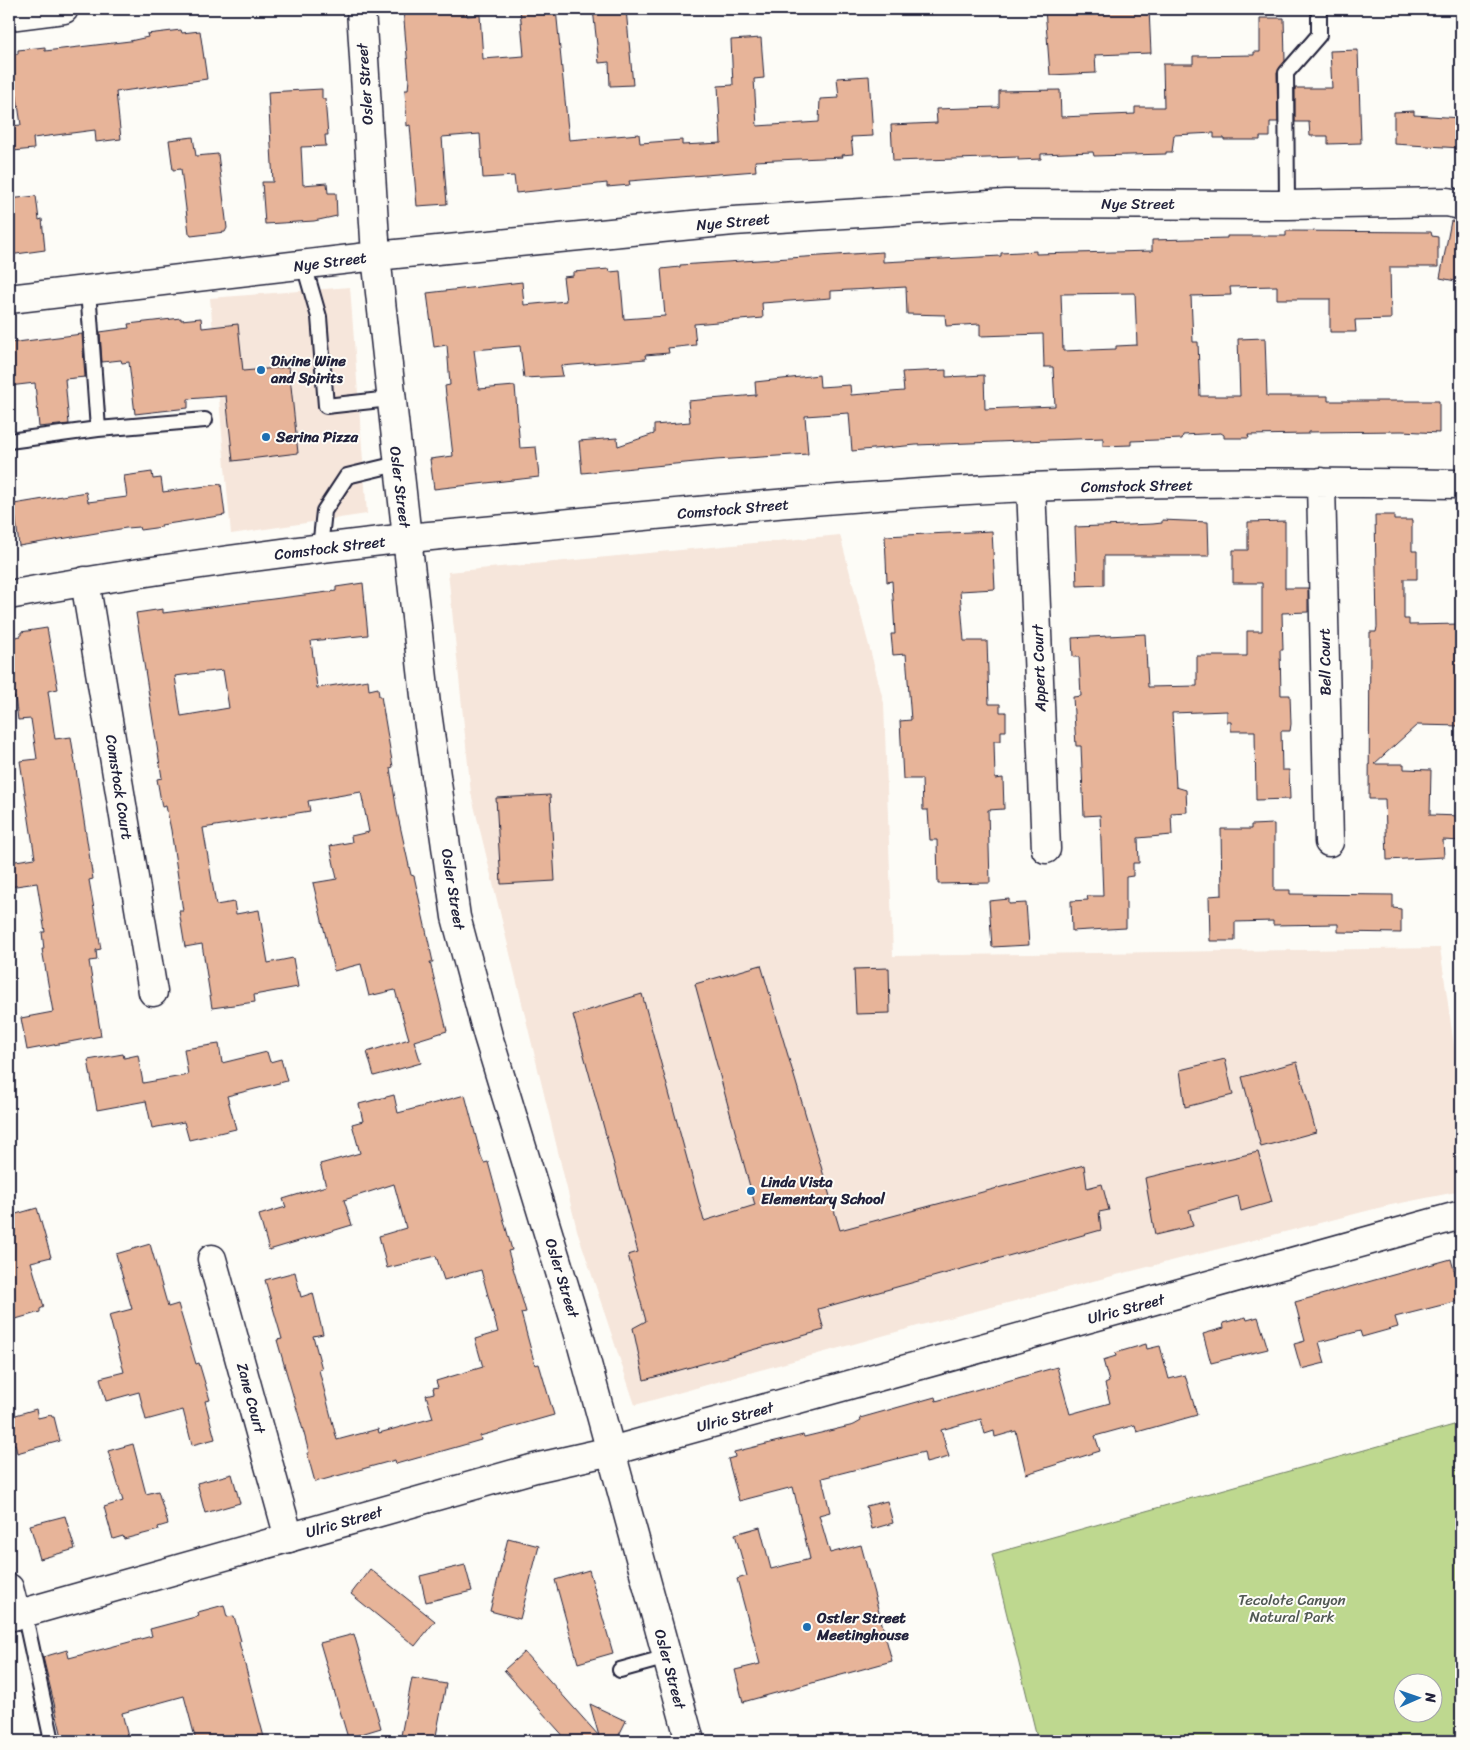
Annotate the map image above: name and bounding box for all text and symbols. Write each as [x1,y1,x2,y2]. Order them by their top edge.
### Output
street label: Osler Street [349,41,381,126]
street label: Nye Street [1101,191,1175,217]
street label: Nye Street [695,206,771,238]
street label: Nye Street [292,245,368,279]
place label: Divine Wine and Spirits [270,348,346,391]
marker: Divine Wine and Spirits [255,364,267,376]
place label: Serina Pizza [275,424,358,450]
marker: Serina Pizza [260,431,272,443]
street label: Osler Street [382,445,418,530]
street label: Comstock Street [1081,472,1194,500]
street label: Comstock Street [676,491,790,527]
street label: Comstock Street [273,528,388,568]
street label: Appert Court [1024,623,1054,713]
street label: Bell Court [1311,628,1339,696]
street label: Comstock Court [98,733,140,842]
street label: Osler Street [434,847,472,932]
place label: Linda Vista Elementary School [761,1169,886,1212]
marker: Linda Vista Elementary School [745,1185,757,1197]
street label: Osler Street [538,1235,587,1322]
street label: Ulric Street [1084,1286,1168,1332]
street label: Zane Court [229,1360,273,1437]
street label: Ulric Street [693,1394,777,1440]
street label: Ulric Street [302,1498,386,1545]
park label: Tecolote Canyon Natural Park [1238,1587,1346,1630]
place label: Ostler Street Meetinghouse [816,1605,909,1648]
marker: Ostler Street Meetinghouse [801,1621,813,1633]
street label: Osler Street [647,1626,693,1713]
north arrow [1392,1672,1442,1722]
text: N [1418,1691,1443,1703]

